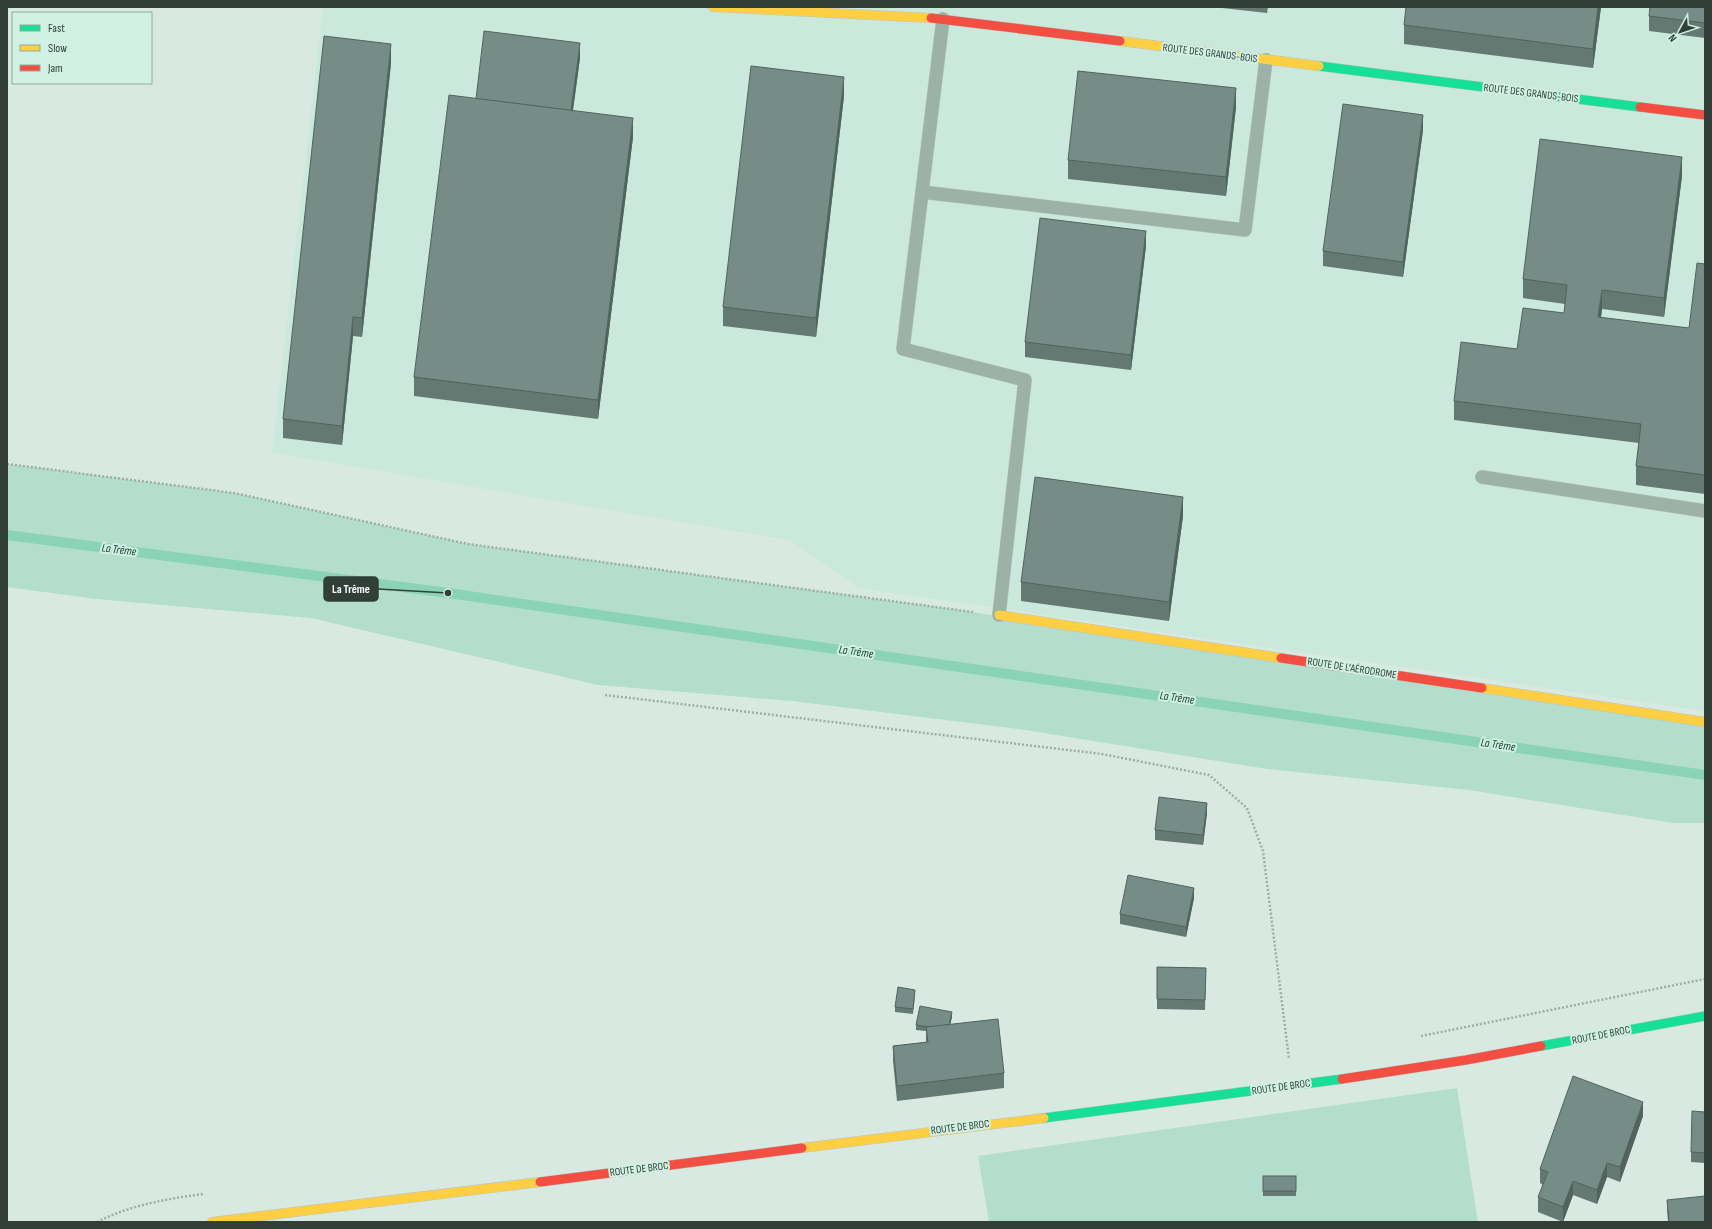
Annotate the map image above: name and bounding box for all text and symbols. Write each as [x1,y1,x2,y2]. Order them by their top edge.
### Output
legend [12,12,152,84]
north arrow [1660,12,1700,52]
text: Fast [48,21,65,36]
text: N [1666,32,1680,45]
text: Slow [48,41,67,56]
street label: ROUTE DES GRANDS-BOIS [1162,41,1258,65]
text: Jam [47,61,63,76]
street label: ROUTE DES GRANDS-BOIS [1483,81,1579,105]
water label: La Trême [101,540,138,560]
callout: La Trême [324,577,378,601]
text: La Trême [332,582,370,597]
water label: La Trême [838,642,875,662]
street label: ROUTE DE L'AÉRODROME [1307,655,1397,681]
water label: La Trême [1159,688,1196,708]
water label: La Trême [1480,735,1517,755]
street label: ROUTE DE BROC [1571,1023,1631,1047]
street label: ROUTE DE BROC [1251,1076,1311,1098]
street label: ROUTE DE BROC [930,1117,990,1137]
street label: ROUTE DE BROC [609,1159,669,1179]

